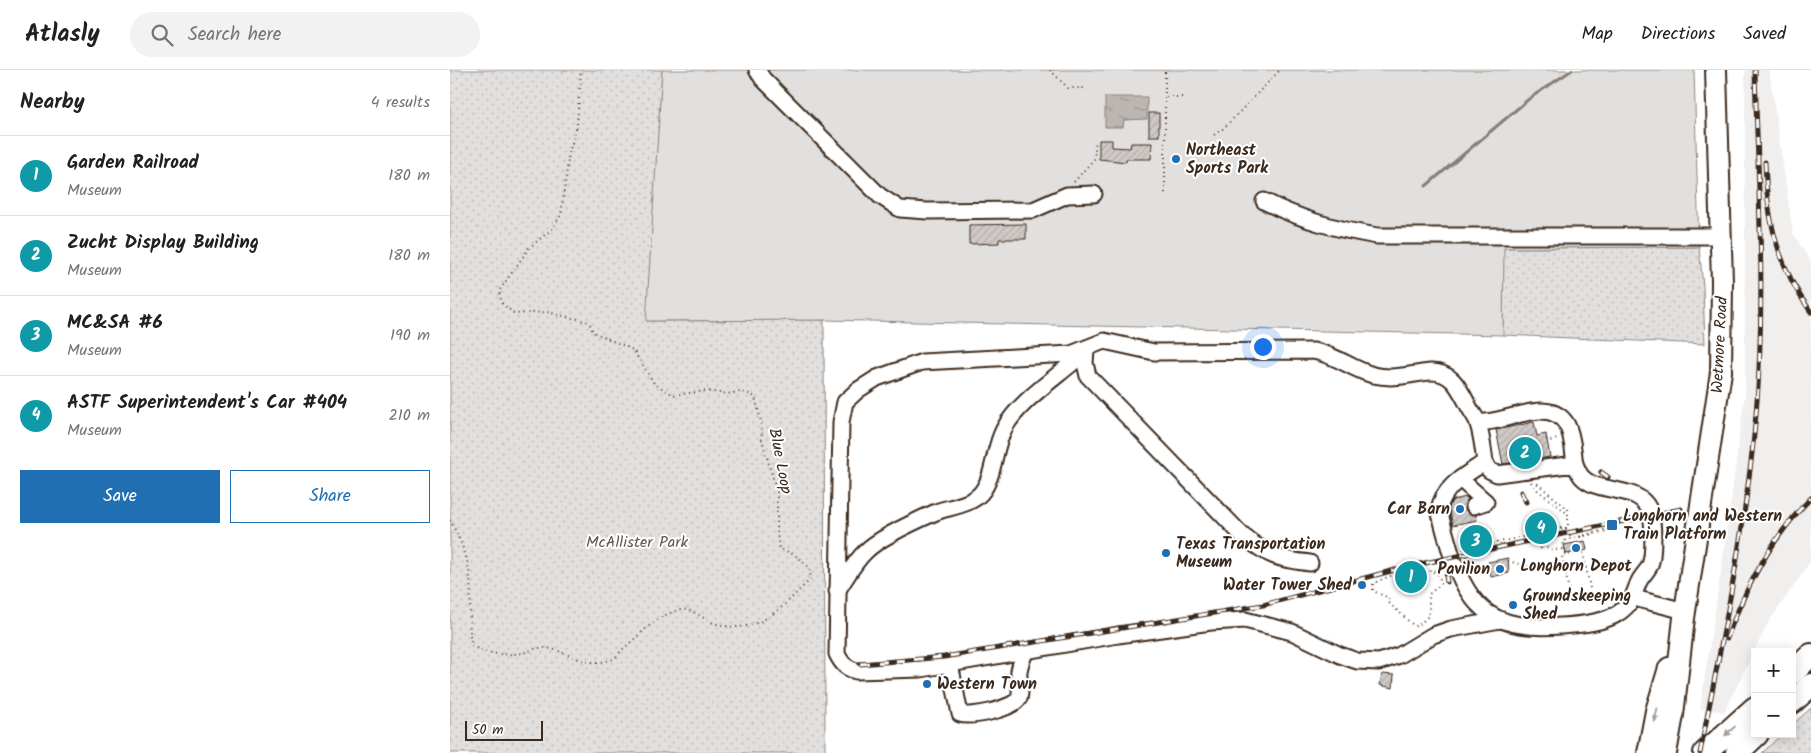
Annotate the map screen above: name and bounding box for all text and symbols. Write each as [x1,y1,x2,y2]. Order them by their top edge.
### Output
search box [130,12,480,57]
text: Atlasly [25,15,100,54]
text: Search here [188,20,281,50]
text: Map [1581,20,1613,49]
text: Directions [1641,20,1715,49]
text: Saved [1743,20,1786,49]
icon: search [148,21,176,49]
text: Nearby [20,86,85,119]
text: 4 results [371,90,430,115]
place label: Northeast Sports Park [1186,138,1269,181]
text: Garden Railroad [67,148,199,178]
marker: Northeast Sports Park [1170,153,1182,165]
text: 1 [34,163,38,188]
text: 180 m [388,163,430,188]
text: Museum [67,178,122,203]
text: Zucht Display Building [67,228,259,258]
text: 2 [31,243,41,268]
text: 180 m [388,243,430,268]
text: Museum [67,258,122,283]
street label: Wetmore Road [1705,295,1735,394]
text: MC&SA #6 [67,308,163,338]
text: 3 [32,323,40,348]
text: 190 m [390,323,430,348]
your location [1250,334,1276,360]
text: Museum [67,338,122,363]
text: ASTF Superintendent's Car #404 [67,388,347,418]
text: 4 [32,403,40,428]
text: 210 m [389,403,430,428]
text: Museum [67,418,122,443]
street label: Blue Loop [761,426,799,496]
pin: 2 [1509,434,1541,472]
button: Save [20,470,220,523]
button: Share [230,470,430,523]
place label: Car Barn [1387,497,1450,522]
marker: Car Barn [1454,503,1466,515]
place label: Longhorn and Western Train Platform [1623,504,1782,547]
pin: 4 [1525,509,1557,547]
marker: Longhorn and Western Train Platform [1605,518,1619,532]
pin: 3 [1460,522,1492,560]
park label: McAllister Park [586,530,689,555]
place label: Texas Transportation Museum [1176,532,1326,575]
marker: Longhorn Depot [1570,542,1582,554]
marker: Texas Transportation Museum [1160,547,1172,559]
place label: Longhorn Depot [1520,554,1632,579]
place label: Pavilion [1438,557,1490,582]
pin: 1 [1395,558,1427,596]
marker: Pavilion [1494,563,1506,575]
place label: Water Tower Shed [1223,573,1352,598]
marker: Water Tower Shed [1356,579,1368,591]
place label: Groundskeeping Shed [1523,584,1631,627]
marker: Groundskeeping Shed [1507,599,1519,611]
map controls [1751,648,1796,738]
button: + [1751,648,1796,693]
place label: Western Town [937,672,1037,697]
marker: Western Town [921,678,933,690]
button: − [1751,693,1796,738]
one-way arrow [1651,708,1659,724]
scale bar [465,718,542,741]
text: 50 m [472,719,503,741]
one-way arrow [1724,725,1737,736]

